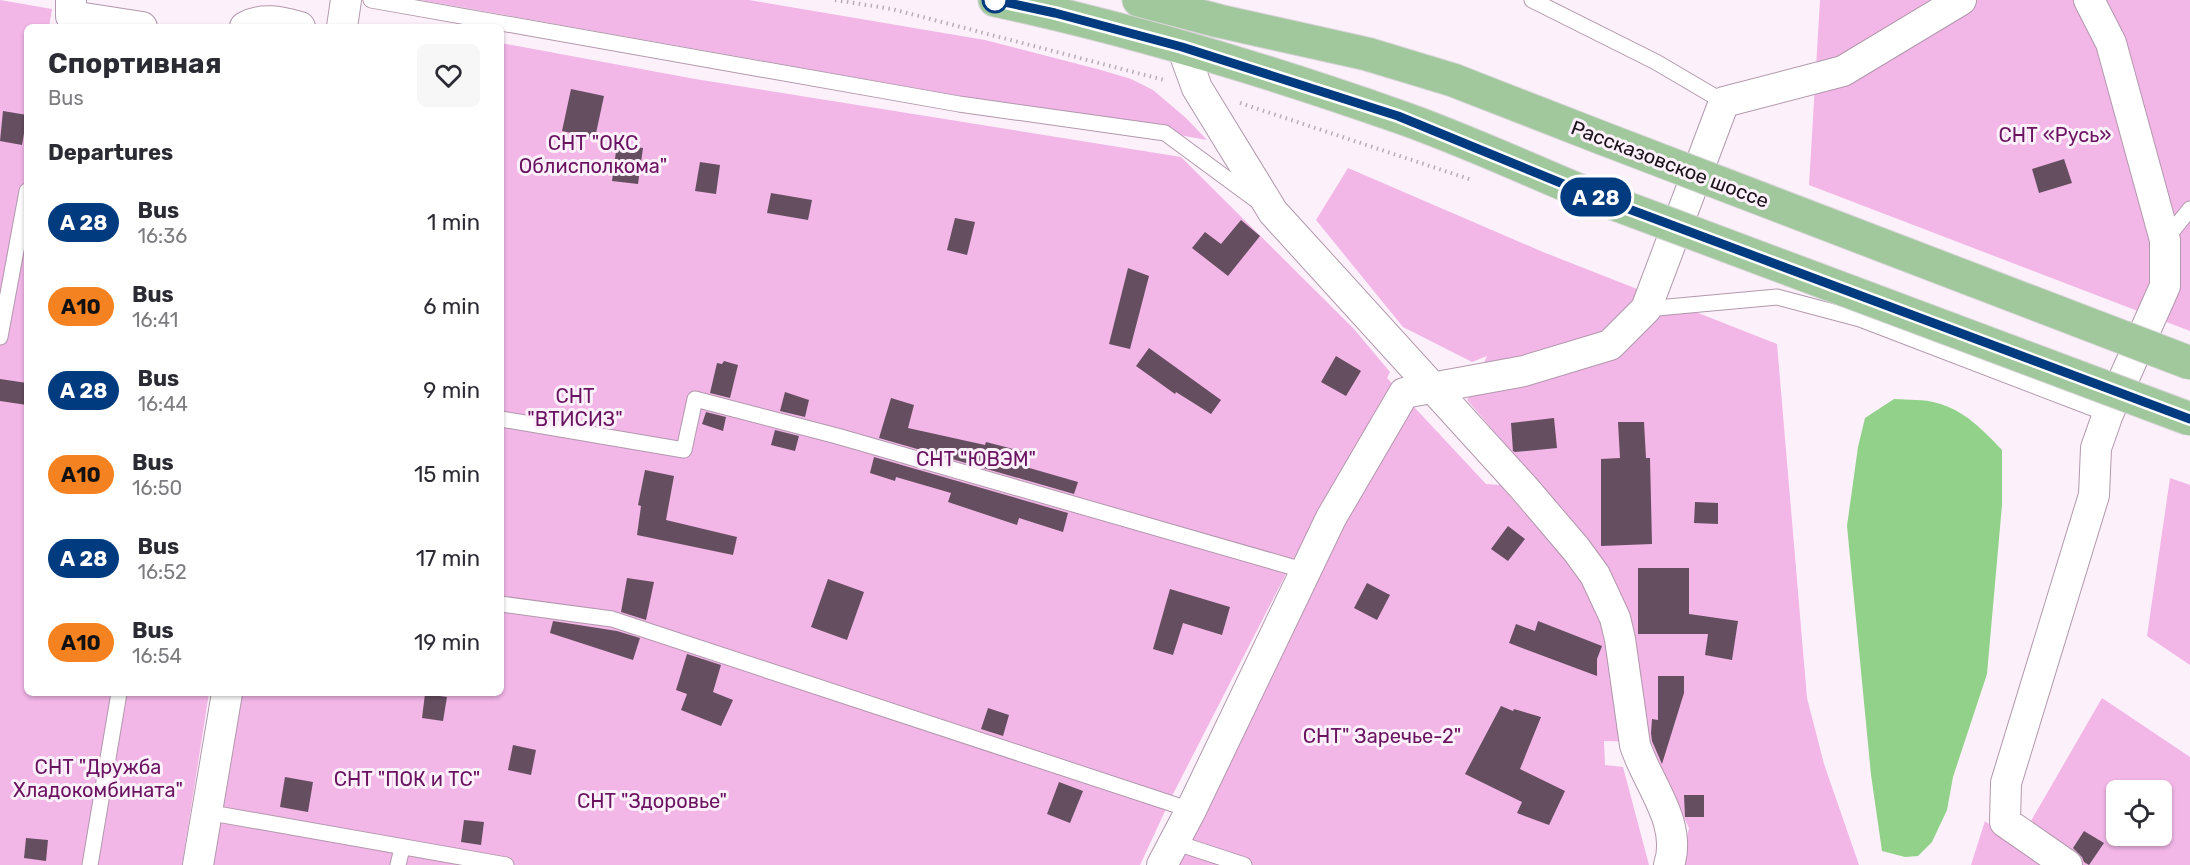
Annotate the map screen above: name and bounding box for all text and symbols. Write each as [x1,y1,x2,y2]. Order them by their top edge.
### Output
unlabelled marker [982,0,1008,13]
button: heart [417,44,480,107]
text: Спортивная [48,47,222,80]
text: Bus [48,86,84,110]
street label: Рассказовское шоссе [1568,115,1772,213]
park label: СНТ «Русь» [1999,123,2111,147]
park label: СНТ "ОКС Облисполкома" [519,131,667,178]
text: Departures [48,139,173,166]
line badge: А 28 [1554,178,1638,216]
text: А 28 [1572,185,1620,210]
text: Bus [137,197,179,224]
text: 1 min [427,209,480,236]
text: А 28 [60,210,107,235]
text: 16:36 [137,224,187,248]
text: Bus [132,281,174,308]
text: 6 min [423,293,480,320]
text: А10 [61,294,101,319]
text: 16:41 [132,308,178,332]
text: Bus [137,365,179,392]
text: 9 min [423,377,480,404]
text: А 28 [60,378,107,403]
park label: СНТ "ВТИСИЗ" [527,384,623,431]
text: 16:44 [137,392,188,416]
park label: СНТ "ЮВЭМ" [916,447,1036,471]
text: Bus [132,449,174,476]
text: 15 min [414,461,480,488]
text: А10 [61,462,101,487]
text: 16:50 [132,476,182,500]
text: Bus [137,533,179,560]
text: 17 min [416,545,480,572]
text: А 28 [60,546,107,571]
text: 16:52 [137,560,187,584]
text: Bus [132,617,174,644]
text: 19 min [414,629,480,656]
text: А10 [61,630,101,655]
text: 16:54 [132,644,182,668]
park label: СНТ" Заречье-2" [1303,724,1461,748]
park label: СНТ "Дружба Хладокомбината" [13,755,183,802]
park label: СНТ "ПОК и ТС" [334,767,480,791]
map controls [2106,780,2172,846]
button: locate [2106,780,2172,846]
park label: СНТ "Здоровье" [577,789,727,813]

